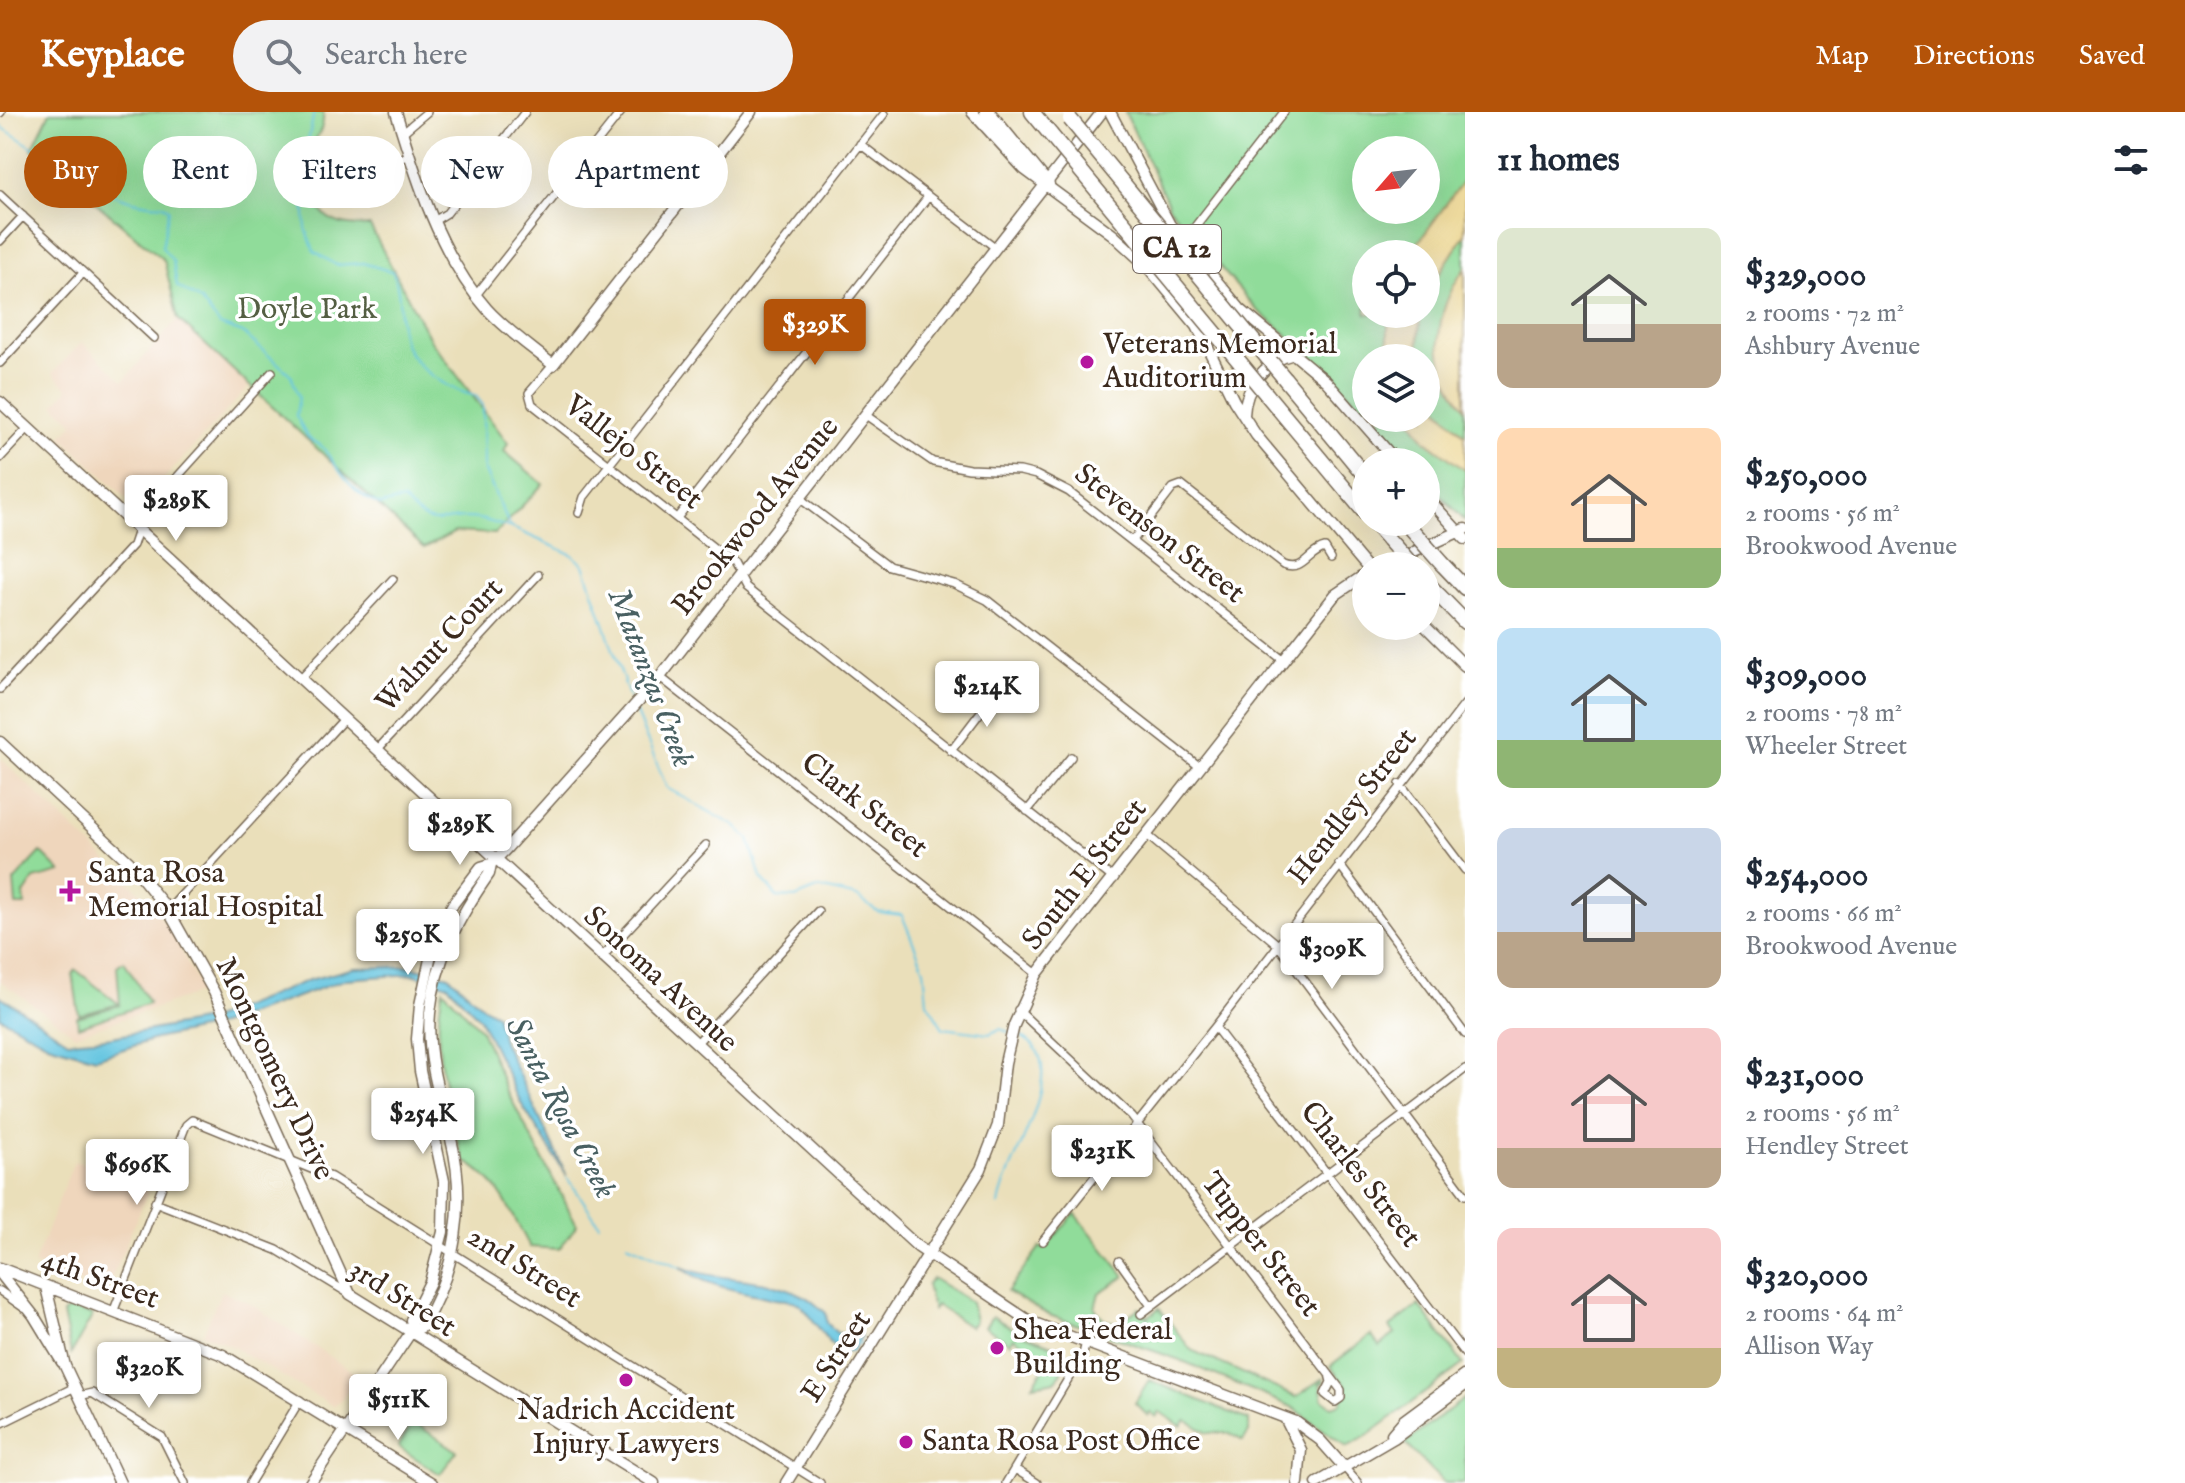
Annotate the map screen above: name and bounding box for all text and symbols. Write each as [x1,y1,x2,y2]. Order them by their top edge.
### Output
search box [233,20,793,92]
text: Keyplace [40,32,185,80]
icon: search [261,34,305,78]
text: Search here [325,37,468,75]
text: Map [1815,39,1869,74]
text: Directions [1913,39,2035,74]
text: Saved [2079,39,2145,74]
chip: Buy [24,136,127,208]
chip: Rent [143,136,257,208]
chip: Filters [273,136,405,208]
chip: New [421,136,532,208]
chip: Apartment [548,136,728,208]
north arrow [1352,136,1440,224]
map controls [1352,136,1440,640]
icon: filters [2109,138,2153,182]
text: 11 homes [1497,139,1620,182]
road number: CA 12 [1133,225,1221,273]
button: locate [1352,240,1440,328]
text: $329,000 [1745,254,1866,297]
icon: home [1561,260,1657,356]
park label: Doyle Park [237,291,378,329]
text: 2 rooms · 72 m² [1745,297,1904,330]
pin: $329K [759,299,871,367]
text: $329K [782,308,848,341]
place label: Veterans Memorial Auditorium [1102,326,1338,398]
text: Ashbury Avenue [1745,330,1920,363]
button: layers [1352,344,1440,432]
marker: Veterans Memorial Auditorium [1078,353,1096,371]
street label: Vallejo Street [555,387,710,519]
street label: Brookwood Avenue [664,410,848,624]
button: + [1352,448,1440,536]
text: $250,000 [1745,454,1868,497]
street label: Stevenson Street [1066,456,1252,612]
icon: home [1561,460,1657,556]
pin: $289K [120,475,232,543]
text: $289K [143,484,209,517]
text: 2 rooms · 56 m² [1745,497,1900,530]
text: Brookwood Avenue [1745,530,1957,563]
button: − [1352,552,1440,640]
street label: Walnut Court [368,571,512,721]
water label: Matanzas Creek [597,583,703,773]
text: $309,000 [1745,654,1867,697]
icon: home [1561,660,1657,756]
pin: $214K [931,661,1043,729]
text: $214K [953,670,1021,703]
text: 2 rooms · 78 m² [1745,697,1902,730]
street label: Hendley Street [1280,721,1426,893]
text: Wheeler Street [1745,730,1907,763]
street label: Clark Street [793,745,935,867]
street label: South E Street [1014,792,1156,958]
pin: $289K [404,799,516,867]
text: $289K [427,808,493,841]
text: $254,000 [1745,854,1869,897]
place label: Santa Rosa Memorial Hospital [88,855,324,927]
icon: home [1561,860,1657,956]
marker: Santa Rosa Memorial Hospital [59,880,81,902]
text: 2 rooms · 66 m² [1745,897,1902,930]
street label: Sonoma Avenue [575,899,745,1061]
pin: $250K [352,909,464,977]
text: $250K [374,918,442,951]
pin: $309K [1276,923,1388,991]
text: Brookwood Avenue [1745,930,1957,963]
text: $309K [1298,932,1366,965]
street label: Montgomery Drive [206,952,342,1186]
water label: Santa Rosa Creek [495,1010,625,1206]
text: $231,000 [1745,1054,1864,1097]
icon: home [1561,1060,1657,1156]
pin: $254K [367,1088,479,1156]
street label: Charles Street [1291,1094,1429,1256]
text: $254K [389,1097,457,1130]
text: 2 rooms · 56 m² [1745,1097,1900,1130]
pin: $231K [1046,1125,1158,1193]
text: Hendley Street [1745,1130,1909,1163]
text: $231K [1070,1134,1134,1167]
pin: $696K [81,1139,193,1207]
text: $696K [104,1148,170,1181]
street label: Tupper Street [1192,1165,1328,1325]
street label: 2nd Street [460,1218,588,1318]
street label: 4th Street [36,1241,164,1319]
street label: 3rd Street [341,1251,463,1347]
text: $320,000 [1745,1254,1868,1297]
icon: home [1561,1260,1657,1356]
text: 2 rooms · 64 m² [1745,1297,1904,1330]
street label: E Street [793,1304,881,1410]
place label: Shea Federal Building [1013,1312,1173,1384]
text: Allison Way [1745,1330,1873,1363]
marker: Shea Federal Building [988,1339,1006,1357]
pin: $320K [93,1342,205,1410]
text: $320K [115,1351,183,1384]
marker: Nadrich Accident Injury Lawyers [617,1371,635,1389]
pin: $511K [342,1374,454,1442]
text: $511K [367,1383,429,1416]
place label: Nadrich Accident Injury Lawyers [517,1392,735,1464]
place label: Santa Rosa Post Office [922,1423,1200,1461]
marker: Santa Rosa Post Office [897,1433,915,1451]

